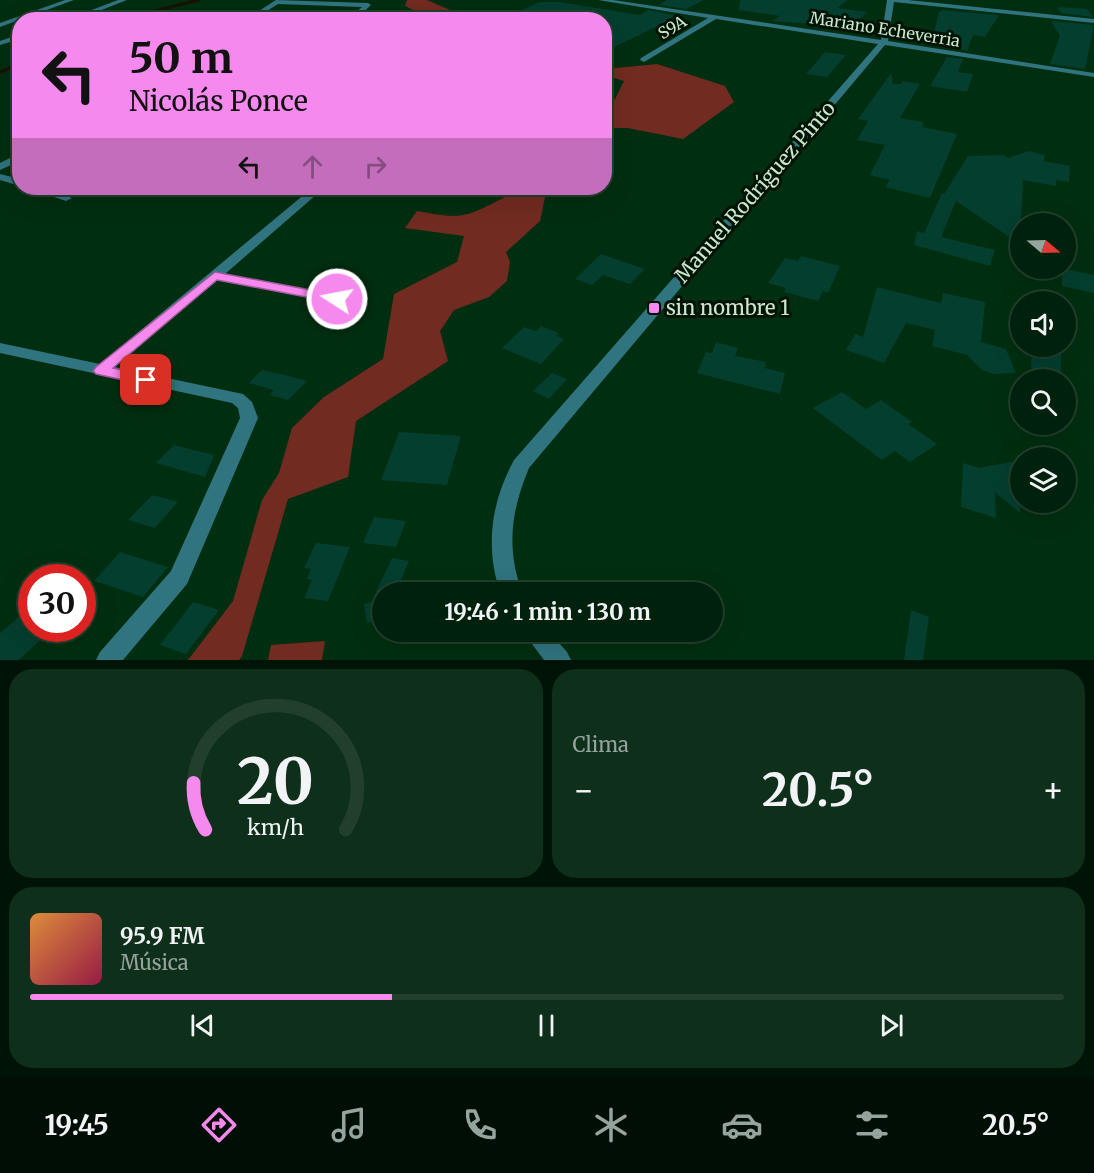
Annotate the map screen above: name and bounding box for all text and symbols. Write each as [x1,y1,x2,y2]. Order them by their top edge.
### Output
street label: Mariano Echeverria [808,7,962,51]
street label: S9A [654,11,690,43]
text: 50 m [129,32,233,84]
icon: left [30,36,108,114]
text: Nicolás Ponce [129,84,308,118]
street label: Manuel Rodríguez Pinto [669,96,840,288]
icon: left [233,150,266,183]
icon: ahead [296,150,329,183]
icon: right [359,150,392,183]
north arrow [1010,213,1076,279]
map controls [1010,213,1076,513]
position arrow [305,267,369,331]
button: sound [1010,291,1076,357]
place label: sin nombre 1 [666,295,789,320]
marker: sin nombre 1 [647,301,661,315]
pin [120,354,171,405]
icon: arrive [129,363,162,396]
button: search [1010,369,1076,435]
button: layers [1010,447,1076,513]
speed limit sign: 30 [18,564,96,642]
text: 19:46 · 1 min · 130 m [444,598,651,626]
text: Clima [573,732,629,757]
text: 20 [237,743,314,821]
text: 20.5° [762,762,874,818]
text: − [573,770,595,811]
text: + [1042,770,1064,811]
text: km/h [247,815,304,842]
text: 95.9 FM [120,922,205,950]
text: Música [120,950,189,975]
icon: previous [186,1009,219,1042]
icon: pause [530,1009,563,1042]
icon: next [875,1009,908,1042]
icon: directions [198,1104,240,1146]
icon: music [328,1104,370,1146]
icon: phone [459,1104,501,1146]
icon: climate [590,1104,632,1146]
icon: car [721,1104,763,1146]
icon: filters [851,1104,893,1146]
text: 19:45 [44,1108,109,1142]
text: 20.5° [982,1108,1050,1142]

